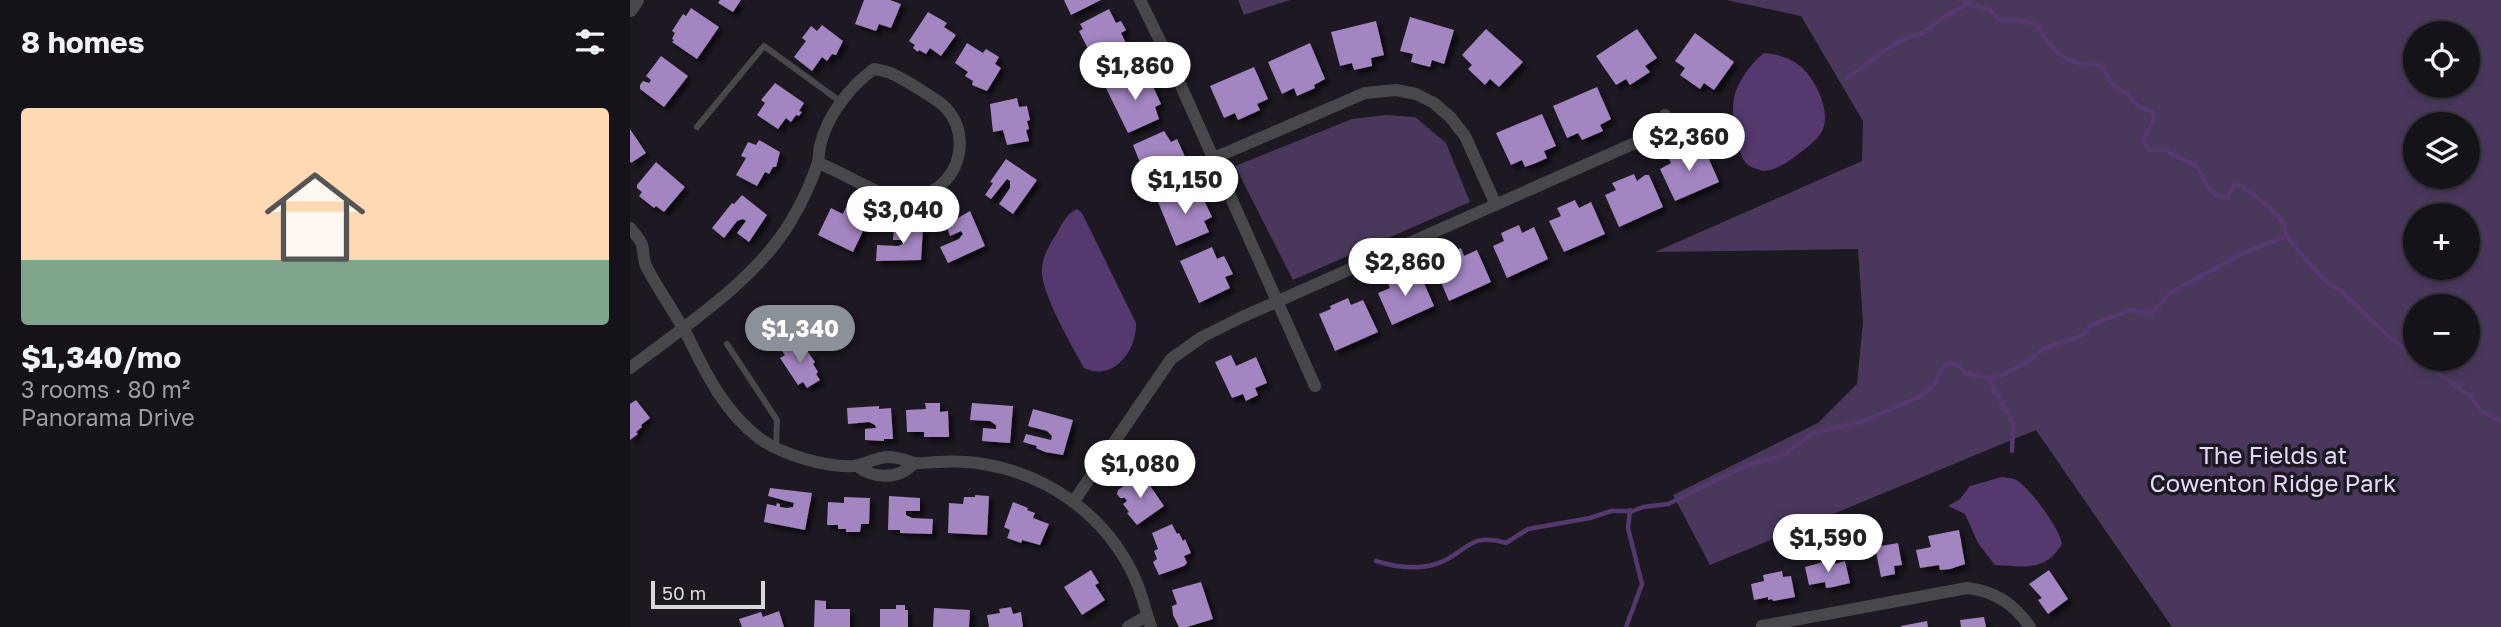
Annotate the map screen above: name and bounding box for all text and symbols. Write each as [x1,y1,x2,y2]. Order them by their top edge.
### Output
map controls [2403,21,2480,371]
button: locate [2403,21,2480,98]
icon: filters [571,23,609,61]
text: 8 homes [21,24,145,60]
pin: $1,860 [1078,42,1192,102]
text: $1,860 [1096,51,1174,79]
button: layers [2403,112,2480,189]
pin: $2,360 [1632,114,1746,173]
text: $2,360 [1649,122,1729,150]
icon: home [252,154,378,280]
pin: $1,150 [1128,156,1242,216]
text: $1,150 [1147,165,1223,193]
pin: $3,040 [846,187,960,246]
text: $3,040 [862,195,944,223]
button: + [2403,203,2480,280]
pin: $2,860 [1348,238,1462,298]
text: $2,860 [1364,247,1446,275]
button: − [2403,294,2480,371]
pin: $1,340 [743,306,857,365]
text: $1,340 [761,314,839,342]
text: $1,340/mo [21,339,181,375]
text: 3 rooms · 80 m² [21,375,190,403]
text: Panorama Drive [21,403,195,431]
pin: $1,080 [1083,440,1197,500]
park label: The Fields at Cowenton Ridge Park [2149,440,2397,497]
text: $1,080 [1100,449,1180,477]
pin: $1,590 [1771,514,1885,574]
text: $1,590 [1789,523,1867,551]
scale bar [651,578,765,610]
text: 50 m [662,581,706,604]

